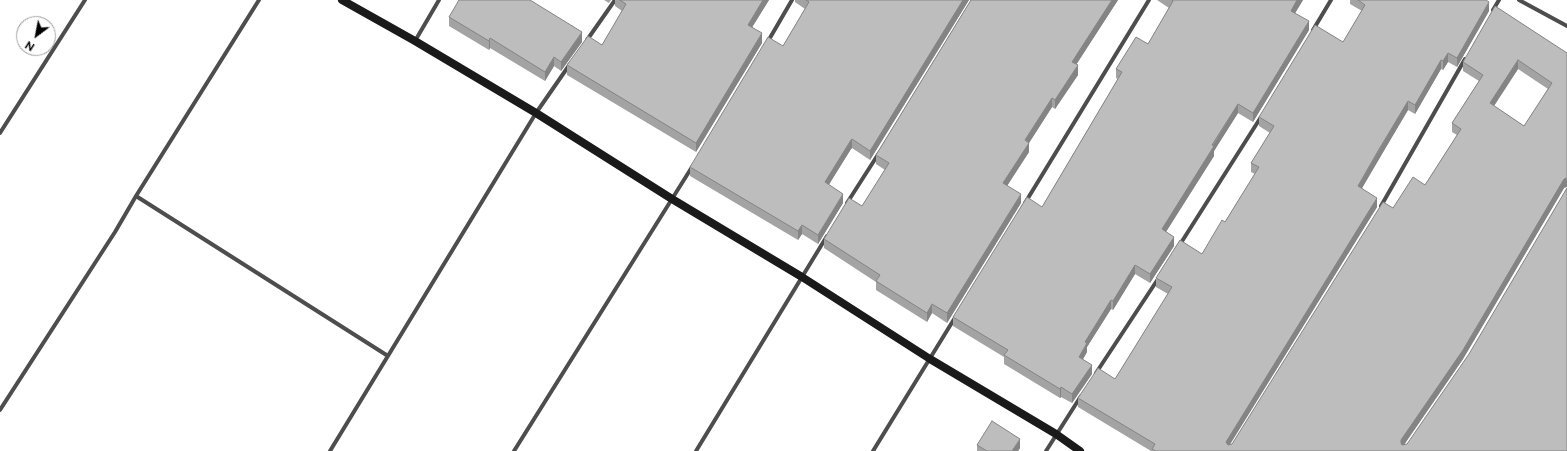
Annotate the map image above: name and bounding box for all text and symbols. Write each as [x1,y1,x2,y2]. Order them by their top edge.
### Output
north arrow [16,16,56,56]
text: N [23,38,37,53]

